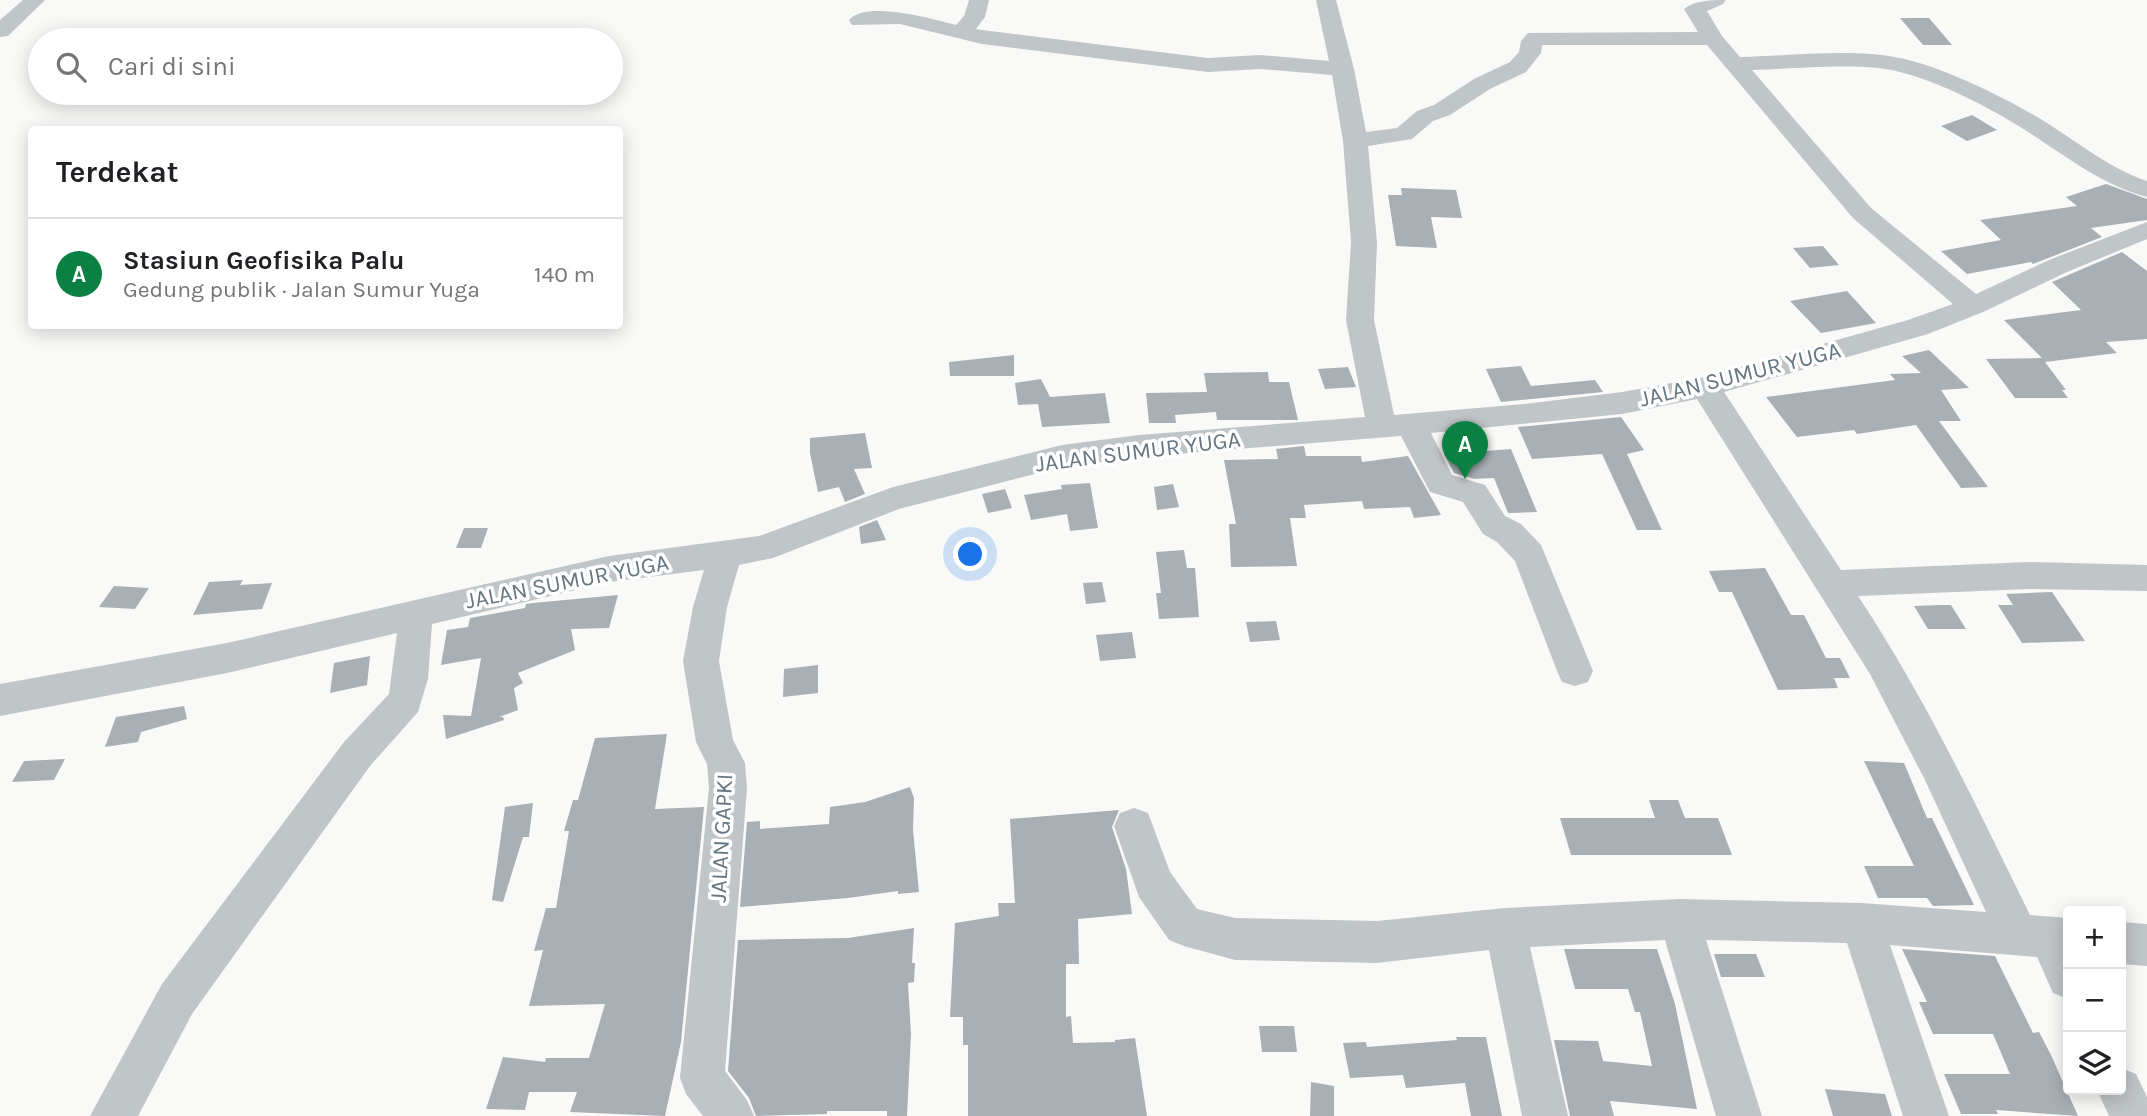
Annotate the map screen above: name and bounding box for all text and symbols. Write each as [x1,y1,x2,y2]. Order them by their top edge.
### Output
search box [28,28,623,105]
icon: search [52,48,90,86]
text: Cari di sini [108,51,236,82]
text: Terdekat [56,154,179,190]
text: Stasiun Geofisika Palu [123,245,405,276]
text: A [72,261,86,288]
text: 140 m [534,261,595,288]
text: Gedung publik · Jalan Sumur Yuga [123,276,480,303]
street label: JALAN SUMUR YUGA [1637,336,1843,413]
pin: A [1442,421,1488,479]
street label: JALAN SUMUR YUGA [1034,426,1242,477]
your location [953,537,987,571]
street label: JALAN SUMUR YUGA [463,549,671,614]
street label: JALAN GAPKI [705,773,738,903]
map controls [2063,906,2126,1095]
button: + [2063,906,2126,969]
button: − [2063,969,2126,1032]
button: layers [2063,1032,2126,1095]

